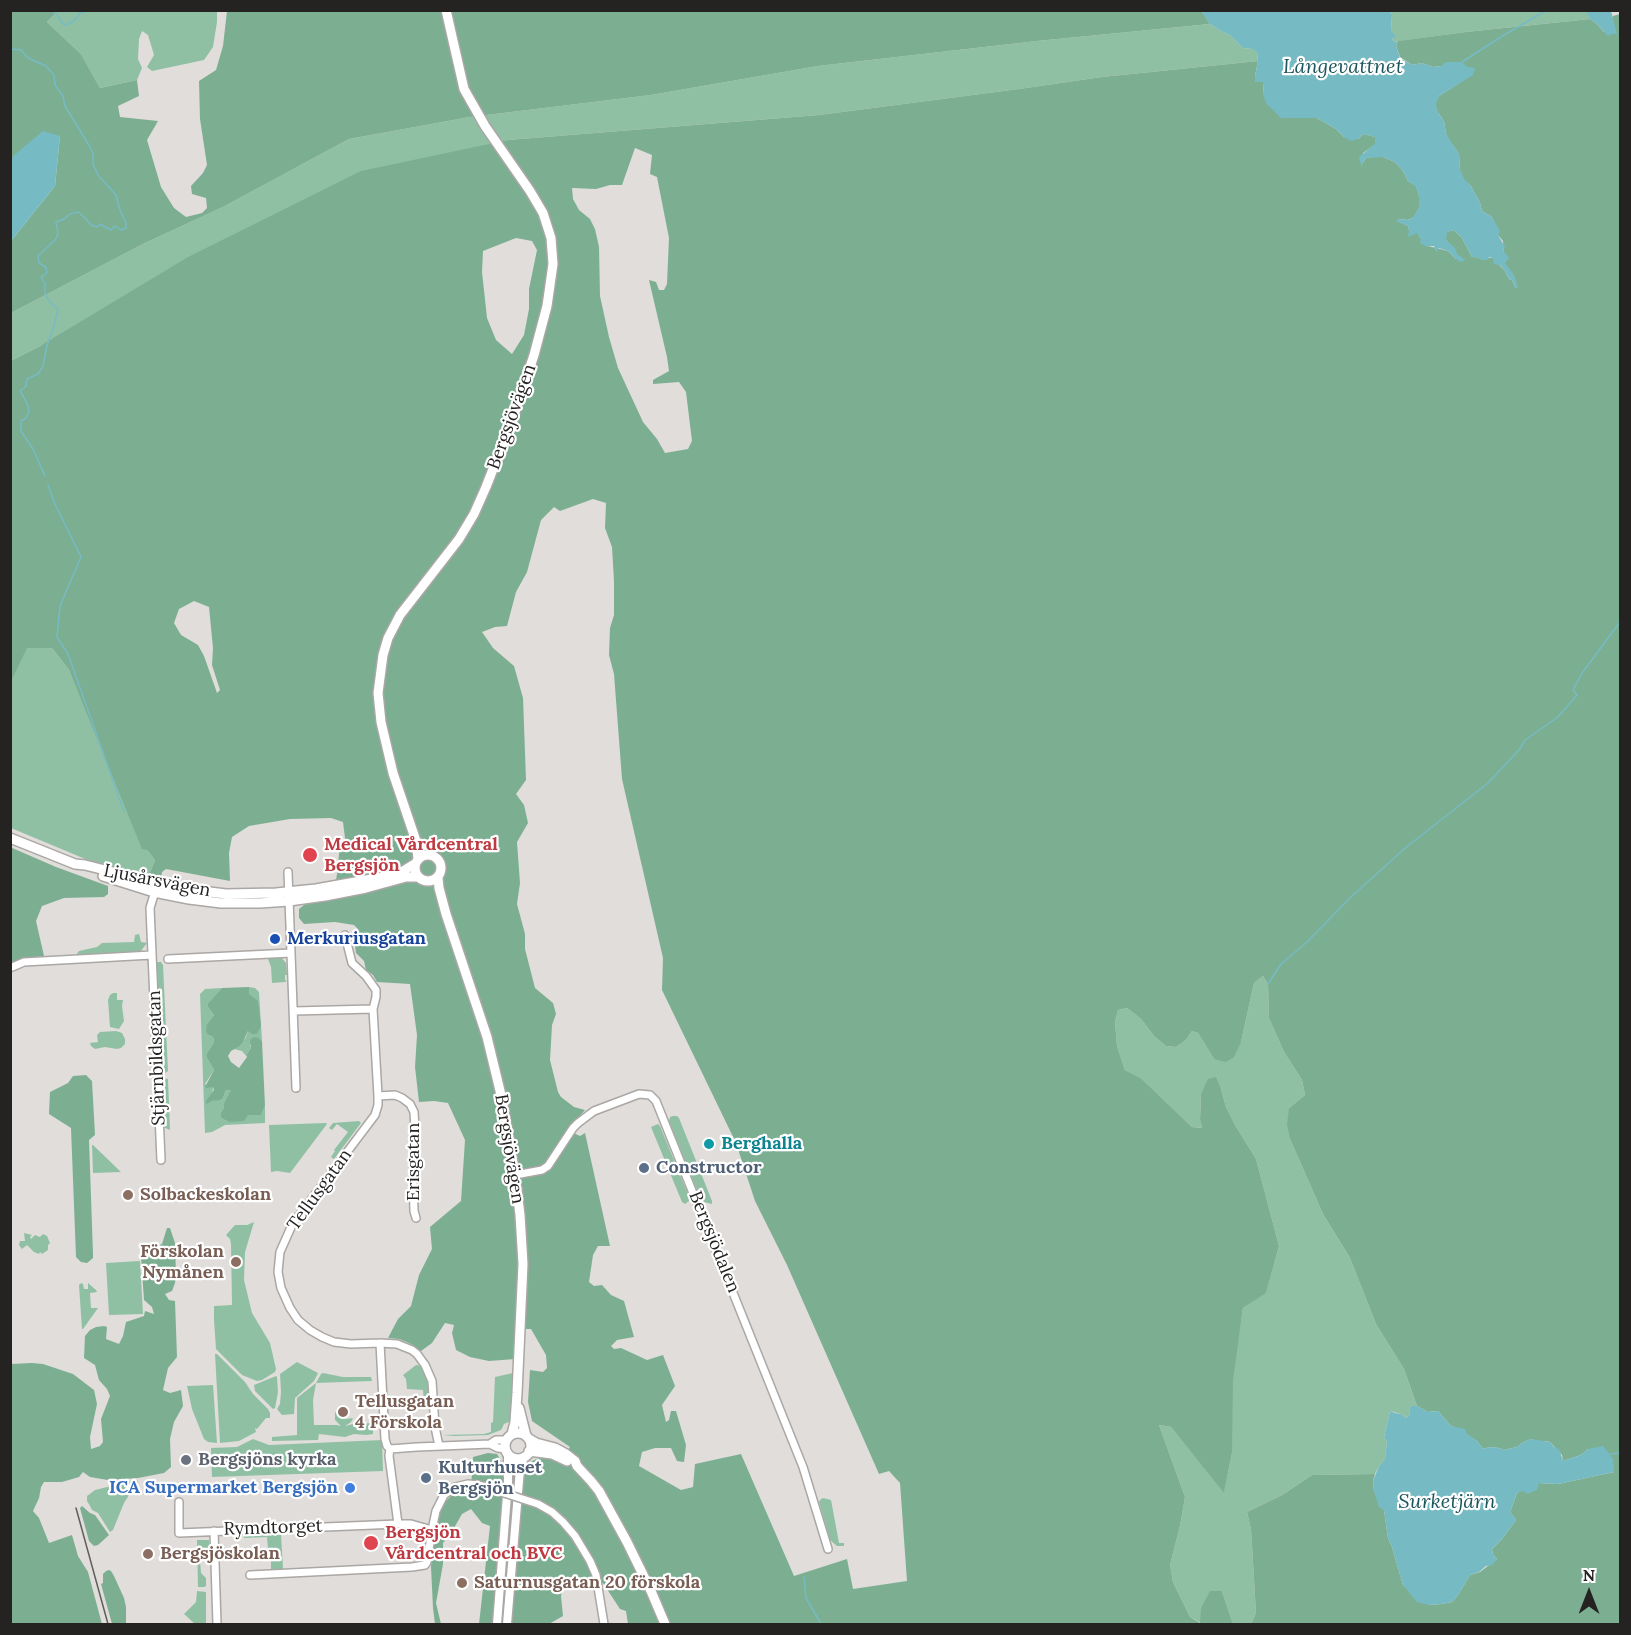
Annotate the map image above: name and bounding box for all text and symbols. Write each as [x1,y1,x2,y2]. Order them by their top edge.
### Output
water label: Långevattnet [1283,55,1403,79]
street label: Bergsjövägen [483,361,541,473]
place label: Medical Vårdcentral Bergsjön [324,834,498,876]
marker: Medical Vårdcentral Bergsjön [301,846,319,864]
street label: Ljusårsvägen [102,860,212,902]
place label: Merkuriusgatan [287,928,426,950]
marker: Merkuriusgatan [268,932,282,946]
street label: Stjärnbildsgatan [144,990,170,1126]
street label: Bergsjövägen [490,1093,528,1205]
street label: Erisgatan [403,1123,425,1201]
place label: Berghalla [721,1133,802,1155]
marker: Berghalla [702,1137,716,1151]
street label: Tellusgatan [283,1145,357,1235]
place label: Constructor [656,1157,762,1179]
marker: Constructor [637,1161,651,1175]
place label: Solbackeskolan [140,1184,271,1206]
marker: Solbackeskolan [121,1188,135,1202]
street label: Bergsjödalen [684,1188,744,1296]
place label: Förskolan Nymånen [140,1241,224,1284]
marker: Förskolan Nymånen [229,1255,243,1269]
place label: Tellusgatan 4 Förskola [355,1391,454,1434]
marker: Tellusgatan 4 Förskola [336,1405,350,1419]
place label: Bergsjöns kyrka [198,1449,336,1471]
marker: Bergsjöns kyrka [179,1453,193,1467]
place label: Kulturhuset Bergsjön [438,1457,542,1500]
marker: Kulturhuset Bergsjön [419,1471,433,1485]
place label: ICA Supermarket Bergsjön [109,1477,338,1499]
marker: ICA Supermarket Bergsjön [343,1481,357,1495]
water label: Surketjärn [1398,1490,1496,1514]
street label: Rymdtorget [223,1515,323,1541]
place label: Bergsjön Vårdcentral och BVC [385,1522,563,1564]
marker: Bergsjön Vårdcentral och BVC [362,1534,380,1552]
place label: Bergsjöskolan [160,1543,280,1565]
marker: Bergsjöskolan [141,1547,155,1561]
north arrow [1559,1563,1619,1623]
text: N [1583,1565,1595,1585]
place label: Saturnusgatan 20 förskola [474,1572,700,1594]
marker: Saturnusgatan 20 förskola [455,1576,469,1590]

